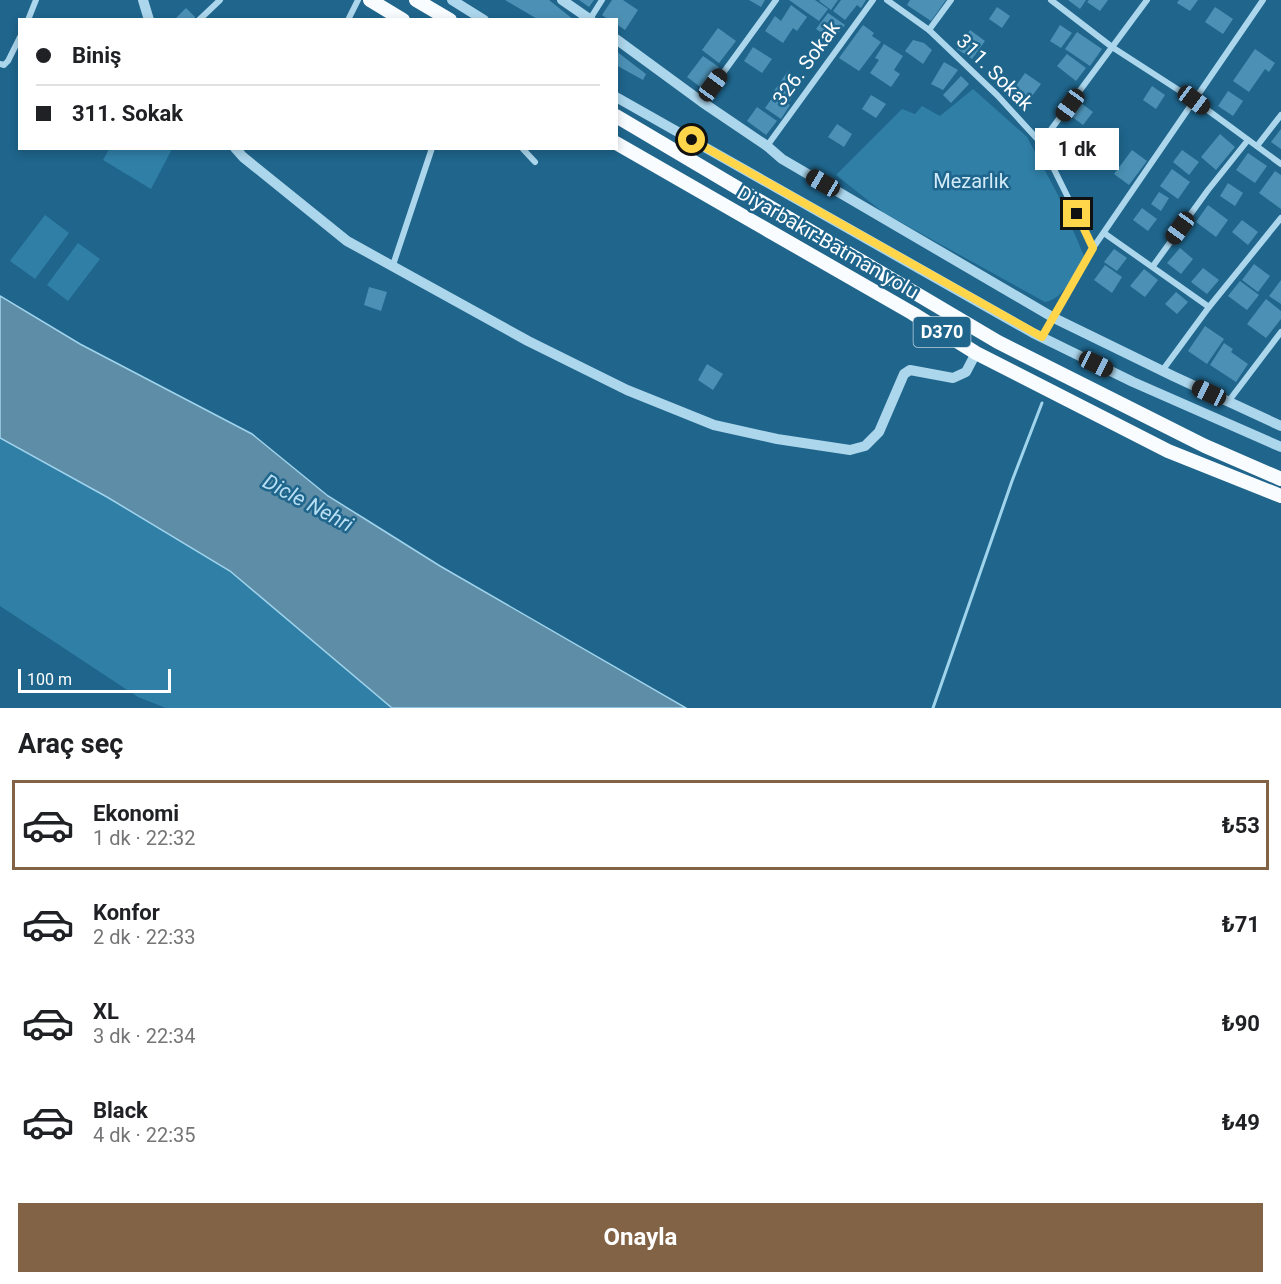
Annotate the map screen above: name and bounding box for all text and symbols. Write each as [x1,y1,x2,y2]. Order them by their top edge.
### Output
street label: 326. Sokak [767,15,845,110]
street label: 311. Sokak [952,29,1039,116]
text: Biniş [72,43,121,68]
car [695,65,731,105]
car [1174,82,1214,118]
car [1052,85,1088,125]
text: 311. Sokak [72,101,183,126]
route start [678,126,705,153]
callout: 1 dk [1035,127,1119,169]
text: 1 dk [1058,137,1096,161]
car [803,166,843,200]
park label: Mezarlık [933,169,1010,193]
street label: Diyarbakır-Batman yolu [733,180,923,304]
route end [1063,200,1090,227]
car [1162,208,1198,248]
road number: D370 [914,317,970,347]
car [1076,348,1116,380]
car [1189,377,1229,409]
water label: Dicle Nehri [259,469,357,537]
scale bar [18,666,171,694]
text: 100 m [27,670,72,689]
text: Araç seç [18,728,123,760]
icon: car [21,798,75,852]
text: Ekonomi [93,801,179,826]
text: ₺53 [1222,813,1260,838]
text: 1 dk · 22:32 [93,826,196,850]
icon: car [21,897,75,951]
text: Konfor [93,900,160,925]
text: ₺71 [1222,912,1260,937]
text: 2 dk · 22:33 [93,925,196,949]
icon: car [21,996,75,1050]
text: XL [93,999,119,1024]
text: ₺90 [1222,1011,1260,1036]
text: 3 dk · 22:34 [93,1024,196,1048]
icon: car [21,1095,75,1149]
text: Black [93,1098,148,1123]
text: ₺49 [1222,1110,1260,1135]
text: 4 dk · 22:35 [93,1123,196,1147]
button: Onayla [18,1203,1263,1272]

